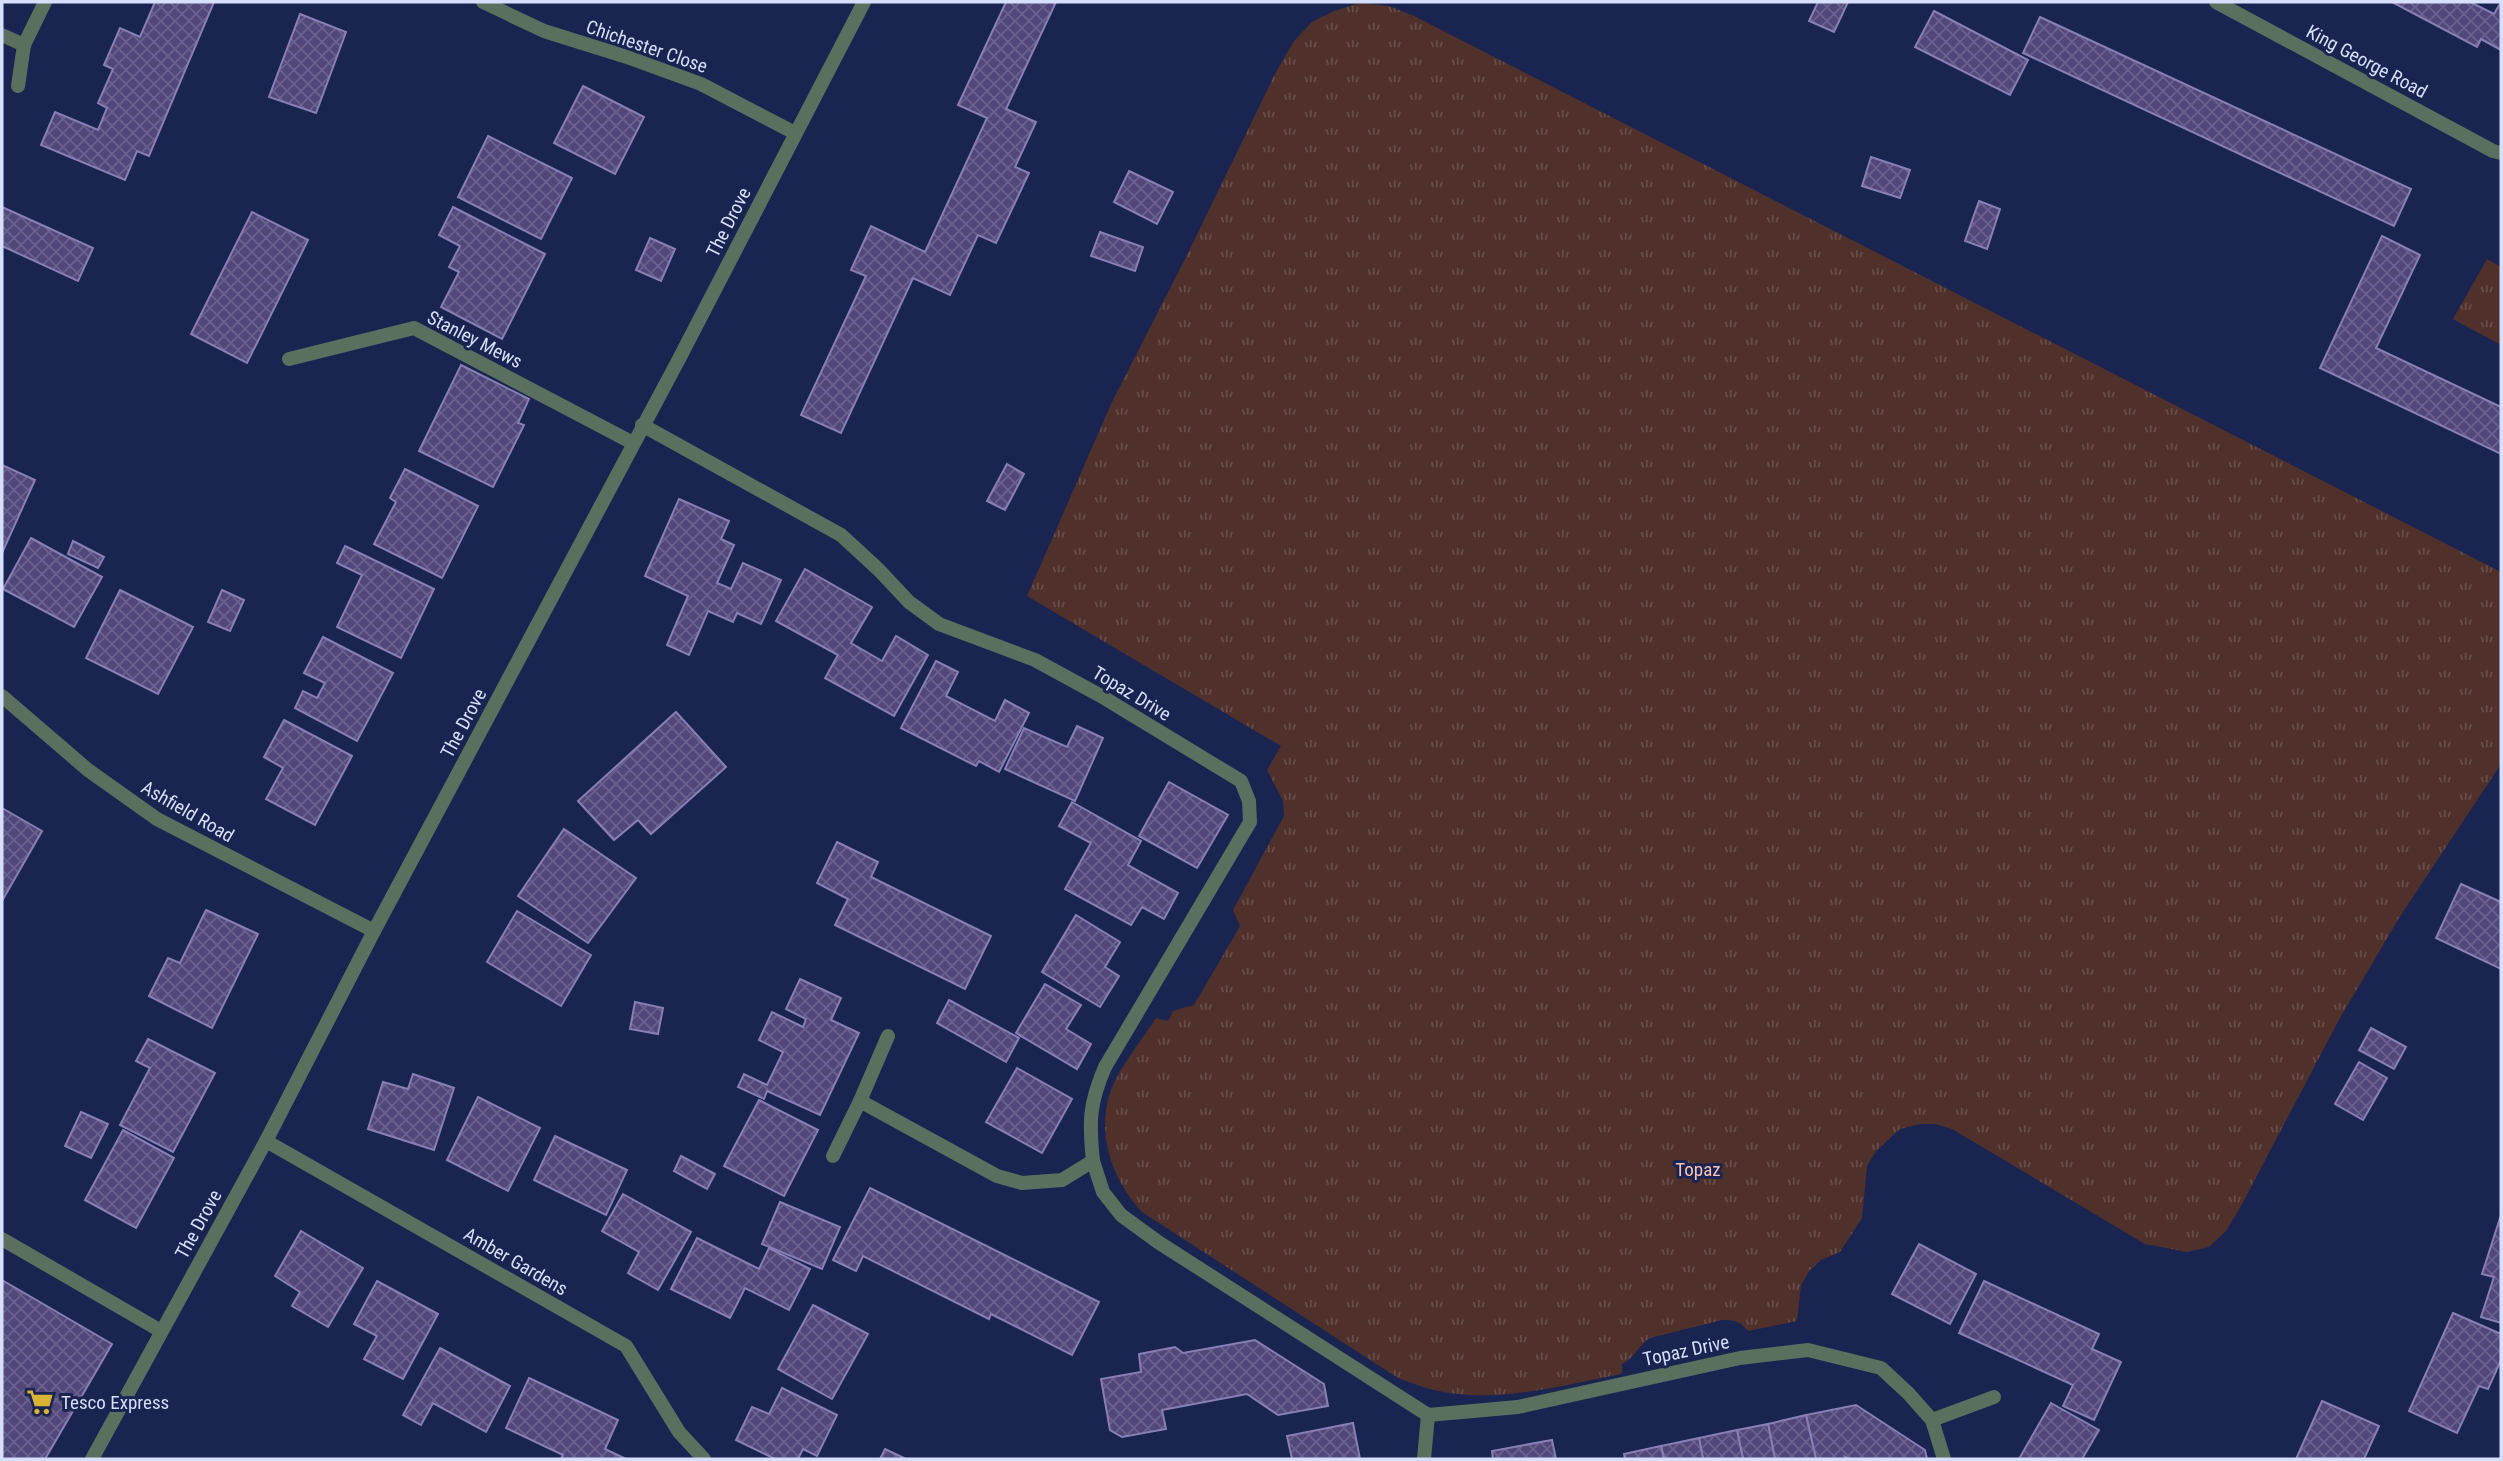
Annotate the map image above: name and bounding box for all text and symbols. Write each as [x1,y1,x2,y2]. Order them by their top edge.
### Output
street label: Chichester Close [583,15,711,78]
street label: King George Road [2302,20,2431,103]
street label: The Drove [701,183,756,261]
street label: Stanley Mews [423,306,526,373]
street label: Topaz Drive [1088,661,1175,726]
street label: The Drove [436,685,491,762]
street label: Ashfield Road [137,776,238,847]
park label: Topaz [1675,1158,1721,1181]
street label: The Drove [170,1186,227,1263]
street label: Amber Gardens [460,1223,572,1300]
street label: Topaz Drive [1641,1330,1731,1371]
supermarket icon: Tesco Express [25,1387,55,1417]
place label: Tesco Express [61,1391,169,1414]

